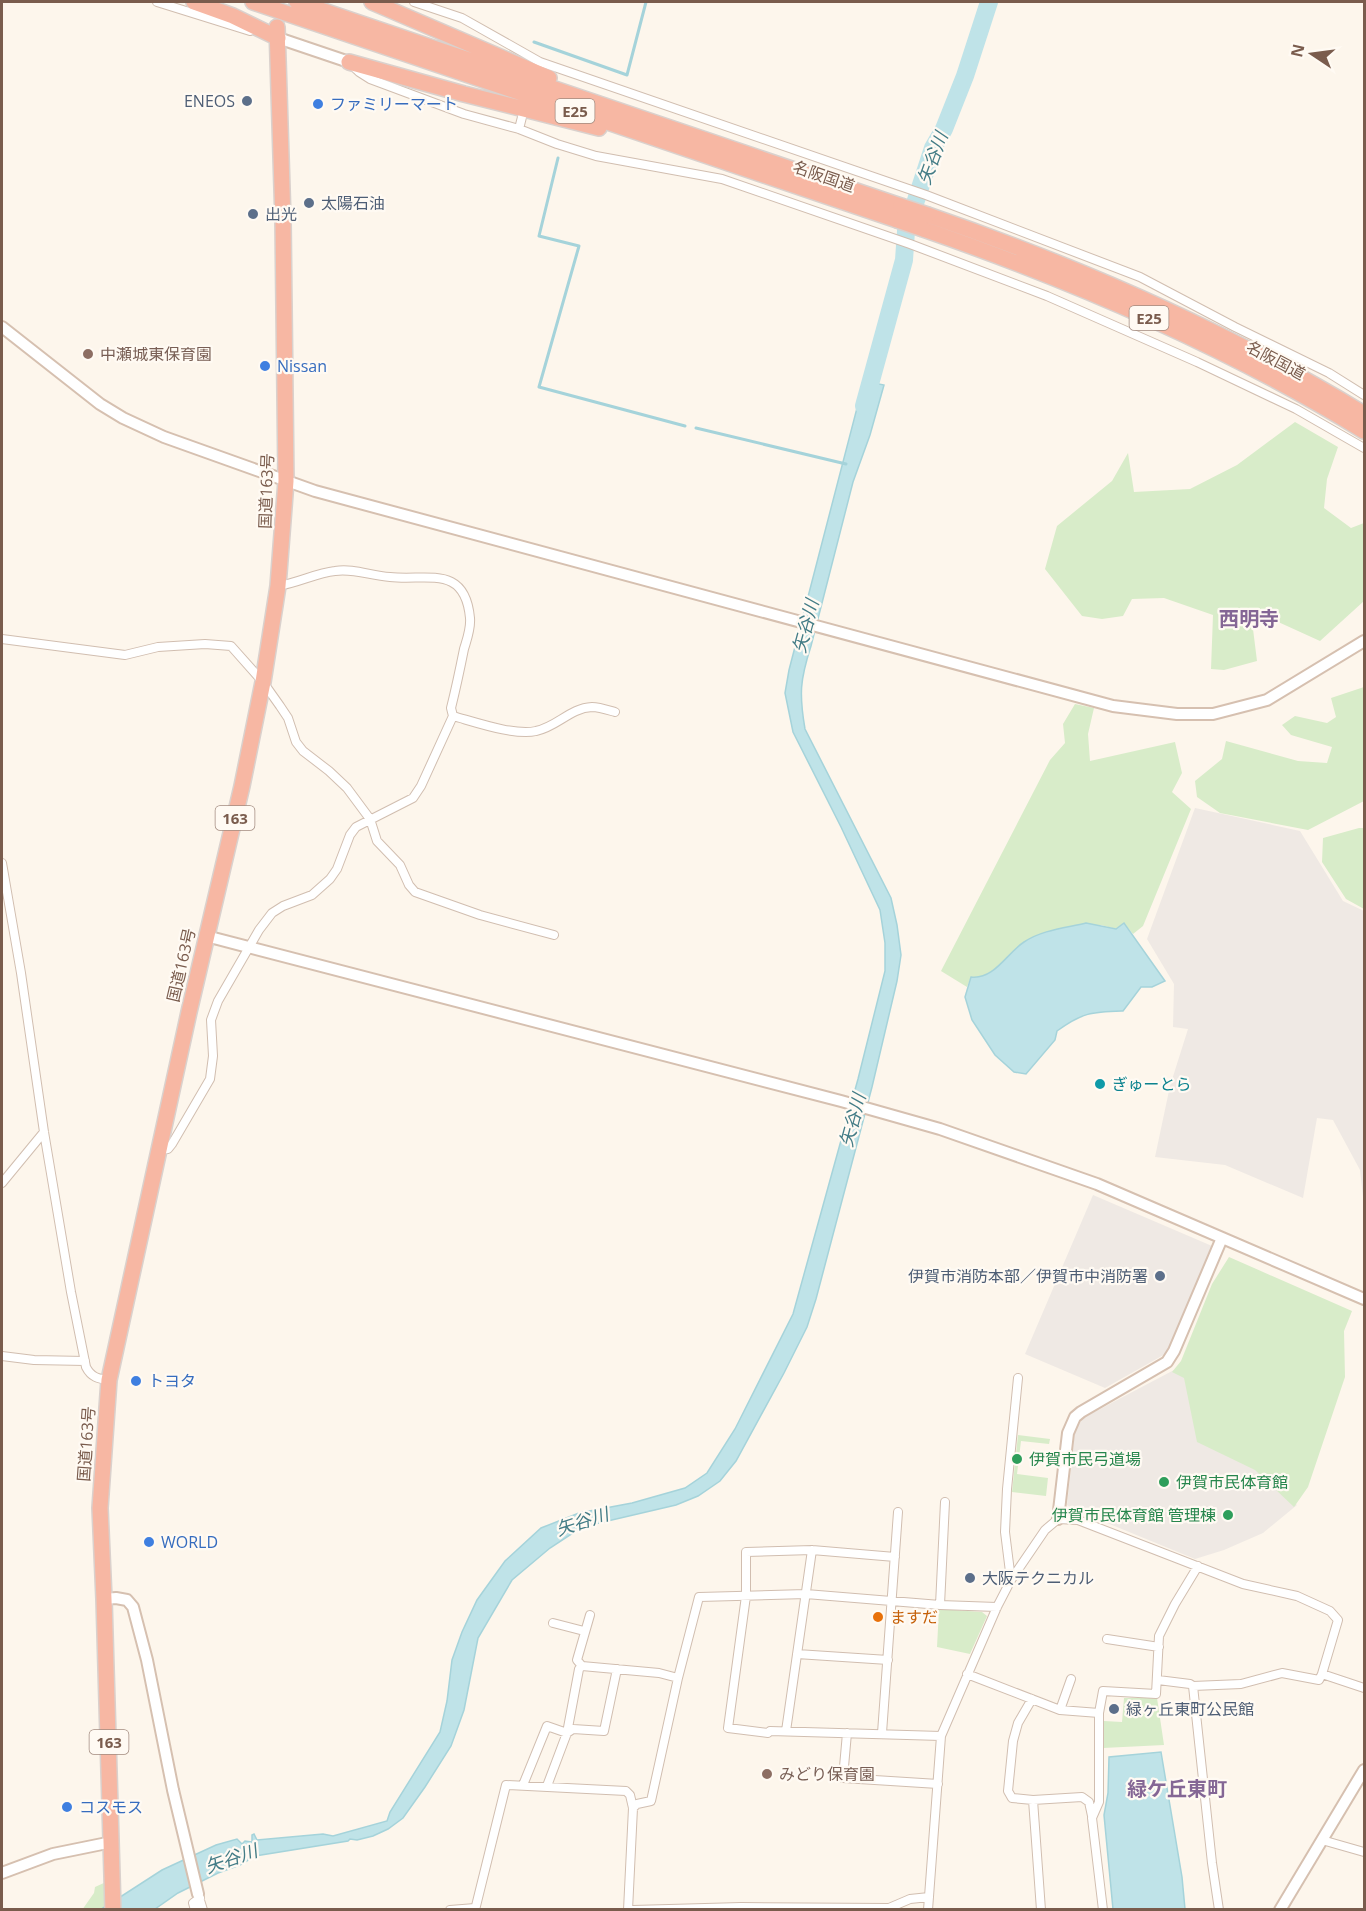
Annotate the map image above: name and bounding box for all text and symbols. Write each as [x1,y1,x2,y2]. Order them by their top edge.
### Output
north arrow [1282,24,1342,84]
text: N [1285,42,1310,59]
place label: ENEOS [184,90,235,112]
place label: ファミリーマート [330,93,458,115]
marker: ENEOS [240,94,254,108]
marker: ファミリーマート [311,97,325,111]
road number: E25 [556,99,594,123]
water label: 矢谷川 [911,127,953,187]
street label: 名阪国道 [790,155,858,197]
place label: 太陽石油 [321,192,385,214]
marker: 太陽石油 [302,196,316,210]
place label: 出光 [265,203,297,225]
marker: 出光 [246,207,260,221]
road number: E25 [1130,306,1168,330]
street label: 名阪国道 [1243,335,1309,385]
place label: 中瀬城東保育園 [100,343,212,365]
marker: 中瀬城東保育園 [81,347,95,361]
place label: Nissan [277,355,327,377]
marker: Nissan [258,359,272,373]
street label: 国道163号 [254,453,278,529]
water label: 矢谷川 [786,595,824,655]
district label: 西明寺 [1219,605,1279,632]
road number: 163 [216,806,254,830]
street label: 国道163号 [162,926,200,1004]
place label: ぎゅーとら [1112,1073,1192,1095]
marker: ぎゅーとら [1093,1077,1107,1091]
water label: 矢谷川 [833,1089,871,1149]
place label: 伊賀市消防本部／伊賀市中消防署 [908,1265,1148,1287]
marker: 伊賀市消防本部／伊賀市中消防署 [1153,1269,1167,1283]
place label: トヨタ [148,1370,196,1392]
marker: トヨタ [129,1374,143,1388]
street label: 国道163号 [72,1406,100,1482]
place label: 伊賀市民弓道場 [1029,1448,1141,1470]
marker: 伊賀市民弓道場 [1010,1452,1024,1466]
place label: 伊賀市民体育館 [1176,1471,1288,1493]
marker: 伊賀市民体育館 [1157,1475,1171,1489]
water label: 矢谷川 [553,1501,613,1541]
place label: 伊賀市民体育館 管理棟 [1052,1504,1216,1526]
marker: 伊賀市民体育館 管理棟 [1221,1508,1235,1522]
place label: WORLD [161,1531,218,1553]
marker: WORLD [142,1535,156,1549]
place label: 大阪テクニカル [982,1567,1094,1589]
marker: 大阪テクニカル [963,1571,977,1585]
place label: ますだ [890,1606,938,1628]
marker: ますだ [871,1610,885,1624]
place label: 緑ヶ丘東町公民館 [1126,1698,1254,1720]
marker: 緑ヶ丘東町公民館 [1107,1702,1121,1716]
road number: 163 [90,1730,128,1754]
place label: みどり保育園 [779,1763,875,1785]
marker: みどり保育園 [760,1767,774,1781]
district label: 緑ケ丘東町 [1127,1775,1227,1802]
place label: コスモス [79,1796,143,1818]
marker: コスモス [60,1800,74,1814]
water label: 矢谷川 [202,1837,262,1878]

